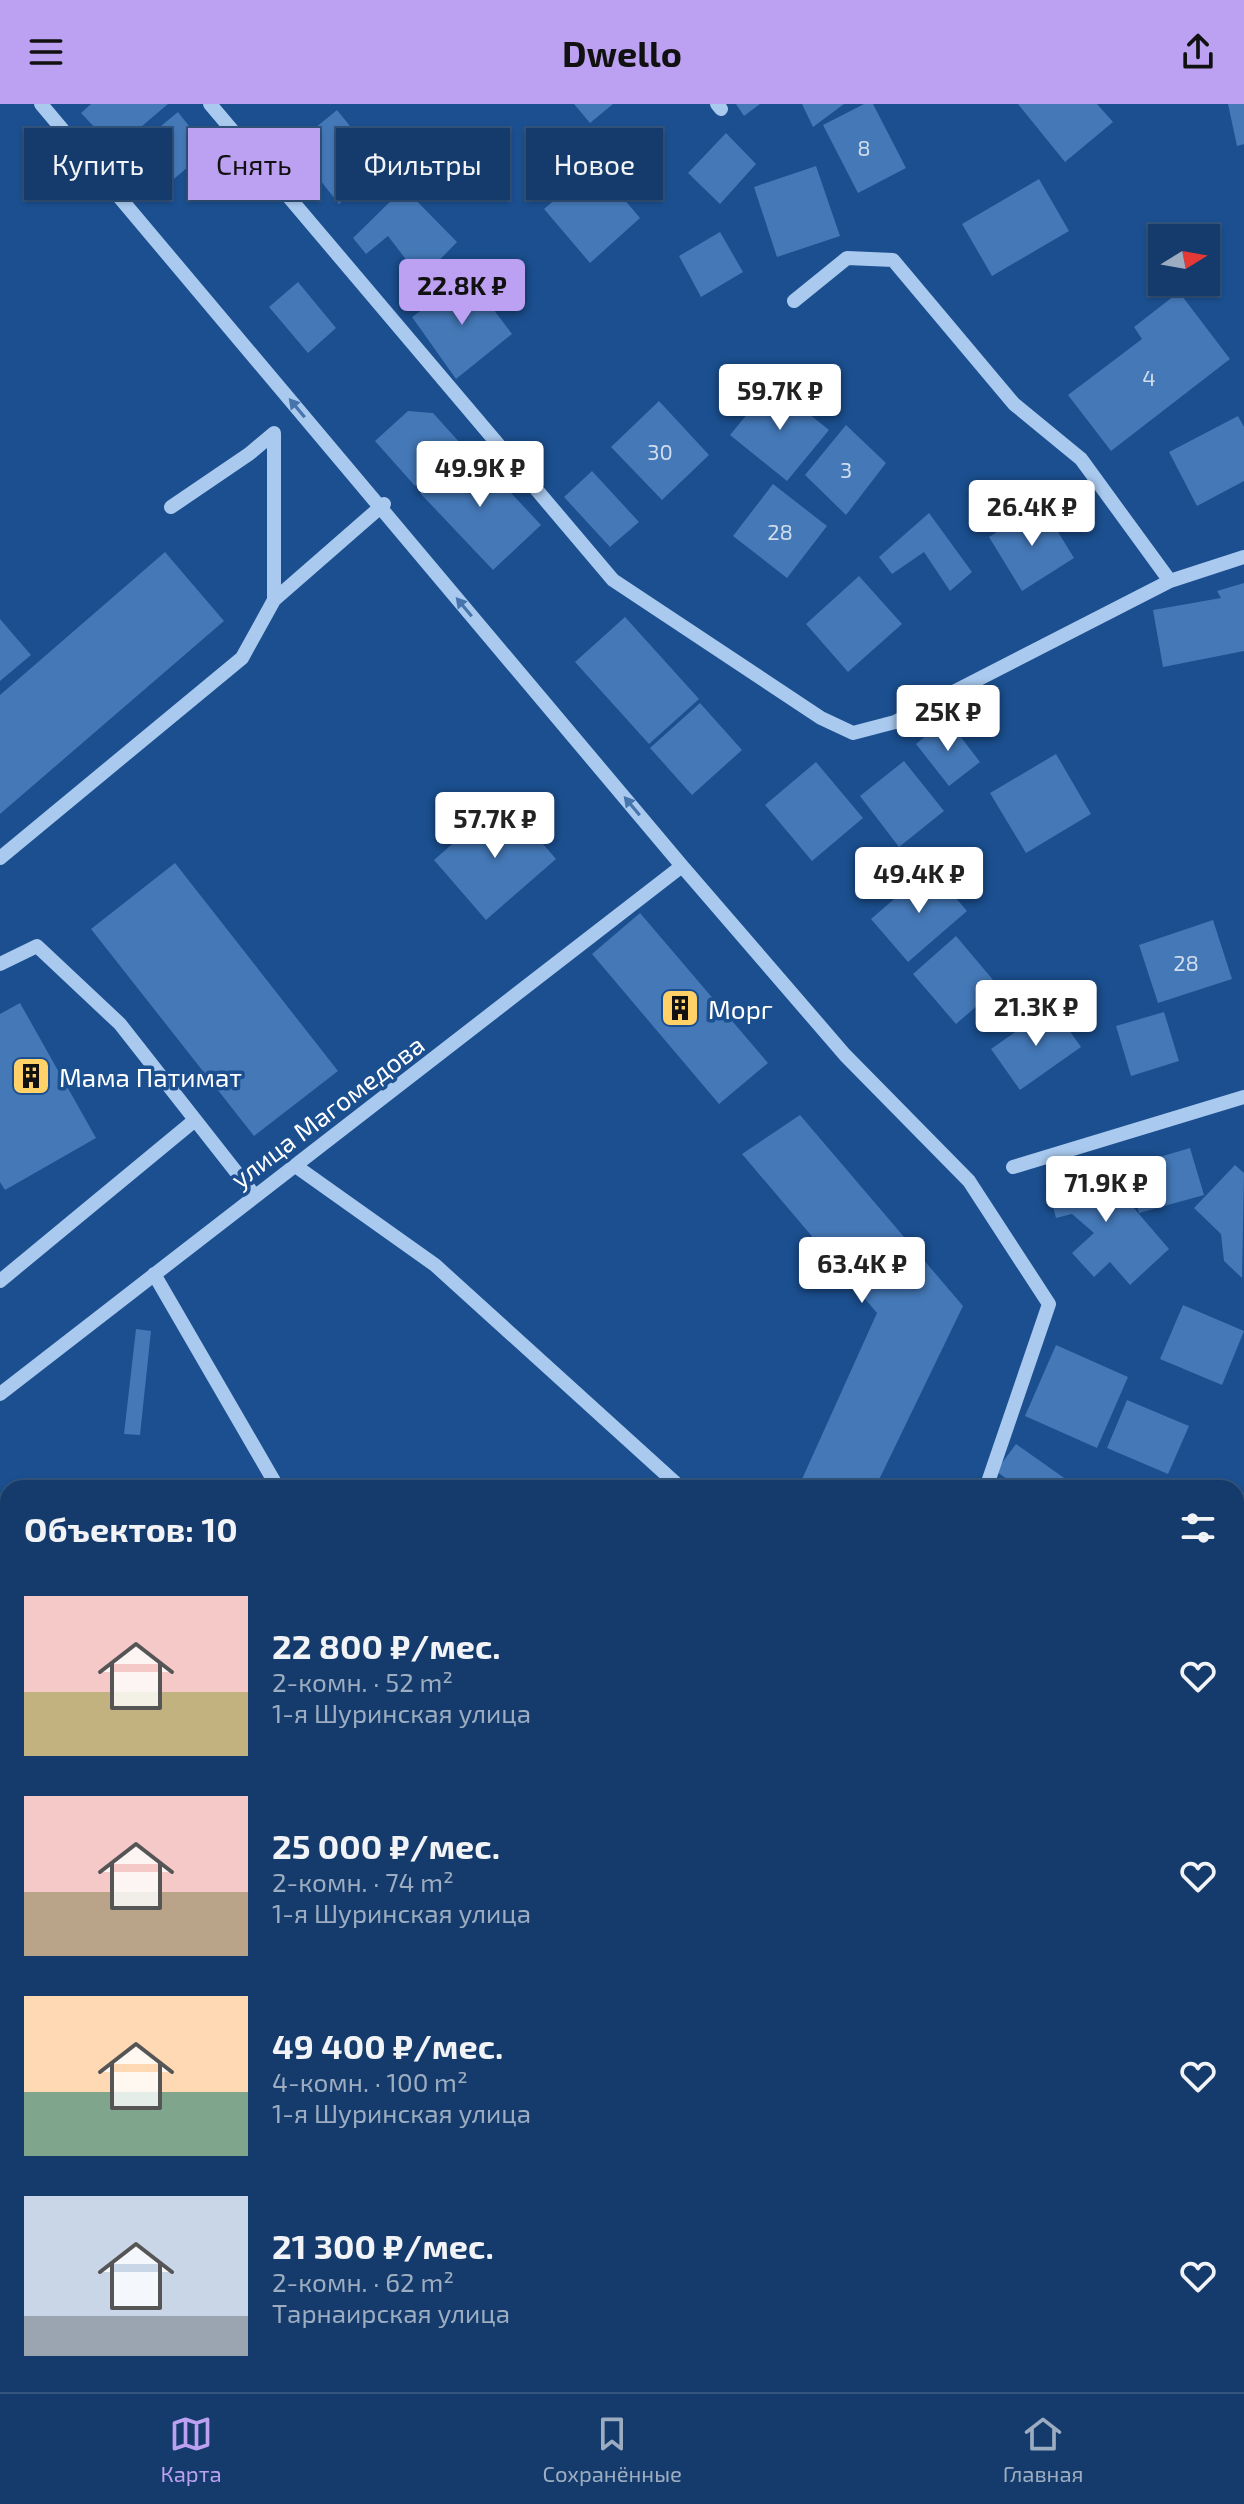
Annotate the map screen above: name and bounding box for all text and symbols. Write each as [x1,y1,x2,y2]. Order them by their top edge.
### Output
icon: menu [24,30,68,74]
icon: share [1176,30,1220,74]
text: Dwello [562,31,682,74]
chip: Купить [24,128,172,200]
chip: Снять [188,128,320,200]
chip: Фильтры [336,128,510,200]
chip: Новое [526,128,663,200]
house number: 8 [857,134,871,160]
north arrow [1148,224,1220,296]
map controls [1148,224,1220,296]
pin: 22.8K ₽ [388,259,536,327]
text: 22.8K ₽ [417,269,507,300]
pin: 59.7K ₽ [706,364,854,432]
house number: 4 [1142,364,1156,390]
text: 59.7K ₽ [737,374,823,405]
one-way arrow [289,398,306,418]
house number: 30 [647,438,673,464]
pin: 49.9K ₽ [406,441,554,509]
text: 49.9K ₽ [435,451,525,482]
house number: 3 [840,456,852,482]
pin: 26.4K ₽ [958,480,1106,548]
text: 26.4K ₽ [987,490,1077,521]
house number: 28 [767,518,793,544]
one-way arrow [456,597,473,617]
pin: 25K ₽ [892,685,1004,753]
text: 25K ₽ [915,695,981,726]
pin: 57.7K ₽ [421,792,569,860]
one-way arrow [624,796,641,816]
text: 57.7K ₽ [453,802,537,833]
pin: 49.4K ₽ [845,847,993,915]
text: 49.4K ₽ [873,857,965,888]
house number: 28 [1173,949,1199,975]
pin: 21.3K ₽ [962,980,1110,1048]
building icon: Морг [659,987,701,1029]
text: 21.3K ₽ [994,990,1078,1021]
place label: Морг [708,993,773,1024]
street label: улица Магомедова [224,1028,430,1195]
building icon: Мама Патимат [10,1055,52,1097]
place label: Мама Патимат [59,1061,242,1092]
pin: 71.9K ₽ [1032,1156,1180,1224]
text: 71.9K ₽ [1064,1166,1148,1197]
pin: 63.4K ₽ [788,1237,936,1305]
text: 63.4K ₽ [817,1247,907,1278]
icon: filters [1176,1506,1220,1550]
text: Объектов: 10 [24,1508,238,1549]
text: 22 800 ₽/мес. [272,1625,501,1666]
icon: home [88,1628,184,1724]
icon: heart [1176,1654,1220,1698]
text: 2-комн. · 52 m² [272,1666,453,1697]
text: 1-я Шуринская улица [272,1697,531,1728]
text: 25 000 ₽/мес. [272,1825,500,1866]
icon: home [88,1828,184,1924]
icon: heart [1176,1854,1220,1898]
text: 2-комн. · 74 m² [272,1866,454,1897]
text: 1-я Шуринская улица [272,1897,531,1928]
text: 49 400 ₽/мес. [272,2025,503,2066]
icon: home [88,2028,184,2124]
icon: heart [1176,2054,1220,2098]
text: 4-комн. · 100 m² [272,2066,468,2097]
text: 1-я Шуринская улица [272,2097,531,2128]
text: 21 300 ₽/мес. [272,2225,494,2266]
icon: home [88,2228,184,2324]
icon: heart [1176,2254,1220,2298]
text: 2-комн. · 62 m² [272,2266,454,2297]
text: Тарнаирская улица [272,2297,510,2328]
tab: Карта [160,2412,222,2486]
tab: Сохранённые [543,2412,682,2486]
tab: Главная [1003,2412,1084,2486]

